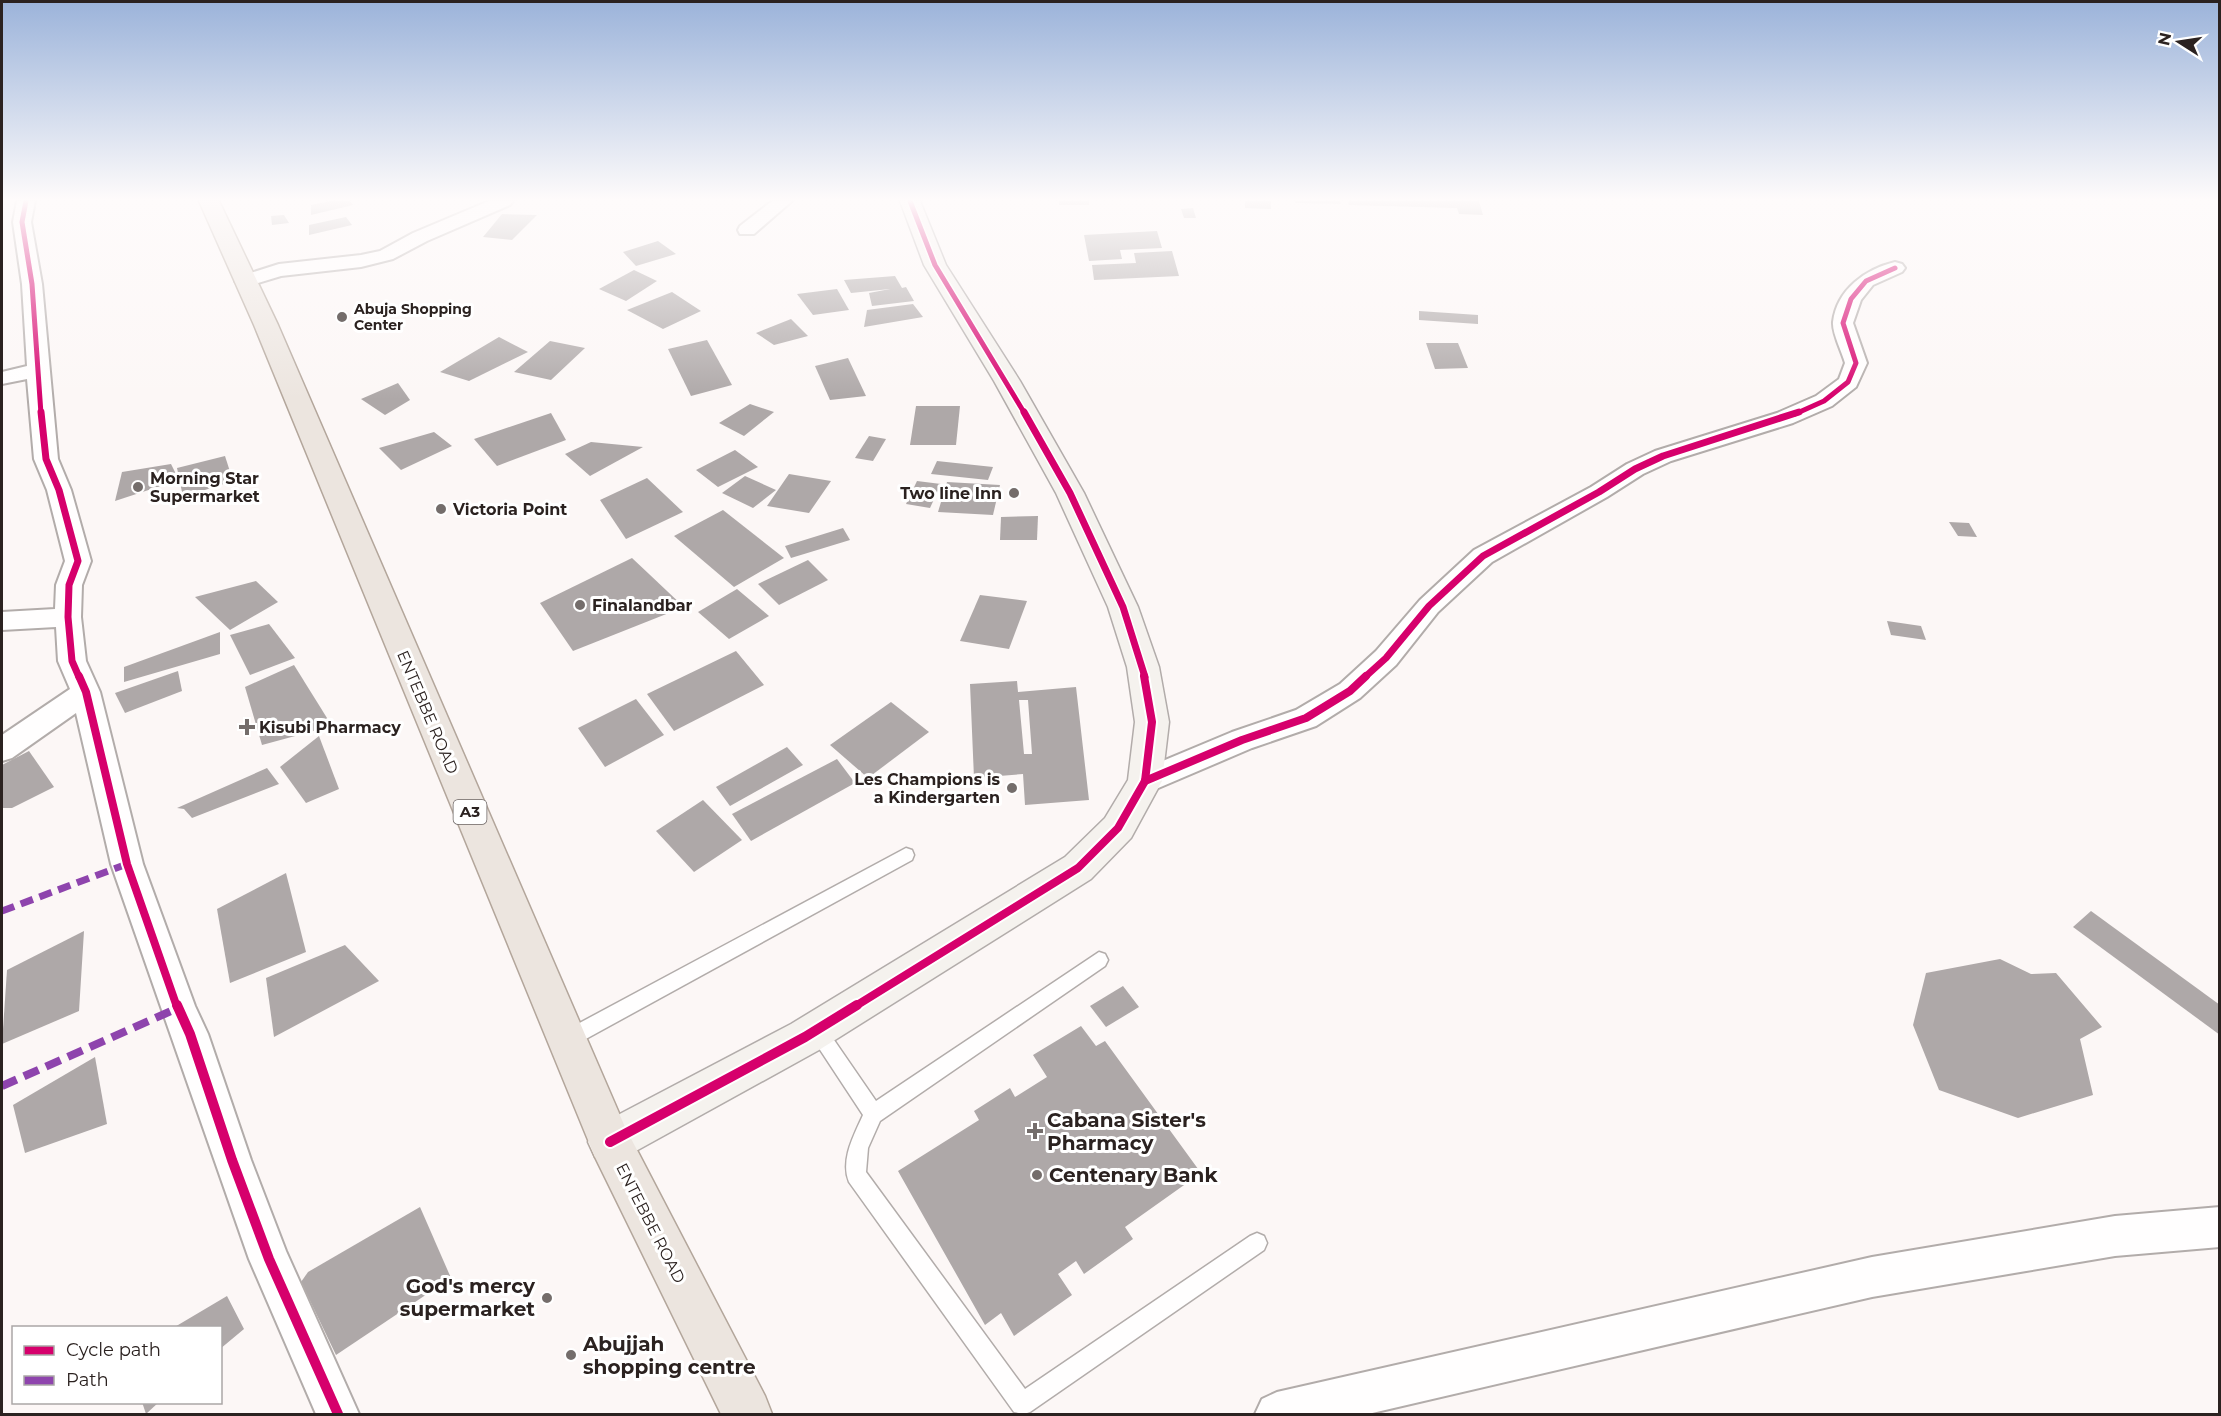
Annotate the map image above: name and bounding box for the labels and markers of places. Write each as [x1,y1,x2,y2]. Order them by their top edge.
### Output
place label: Abuja Shopping Center [353,300,472,334]
marker: Abuja Shopping Center [335,310,349,324]
place label: Morning Star Supermarket [150,469,260,506]
marker: Morning Star Supermarket [131,480,145,494]
place label: Two line Inn [900,484,1002,503]
marker: Two line Inn [1007,486,1021,500]
place label: Victoria Point [452,500,567,519]
marker: Victoria Point [434,502,448,516]
place label: Finalandbar [592,596,693,615]
marker: Finalandbar [573,598,587,612]
place label: Kisubi Pharmacy [259,718,401,737]
marker: Kisubi Pharmacy [240,720,254,734]
place label: Les Champions is a Kindergarten [854,770,1000,807]
marker: Les Champions is a Kindergarten [1005,781,1019,795]
place label: Cabana Sister's Pharmacy [1047,1108,1206,1155]
marker: Cabana Sister's Pharmacy [1028,1124,1042,1138]
place label: Centenary Bank [1049,1163,1218,1187]
marker: Centenary Bank [1030,1168,1044,1182]
place label: God's mercy supermarket [400,1274,536,1321]
marker: God's mercy supermarket [540,1291,554,1305]
place label: Abujjah shopping centre [582,1332,756,1379]
marker: Abujjah shopping centre [564,1348,578,1362]

